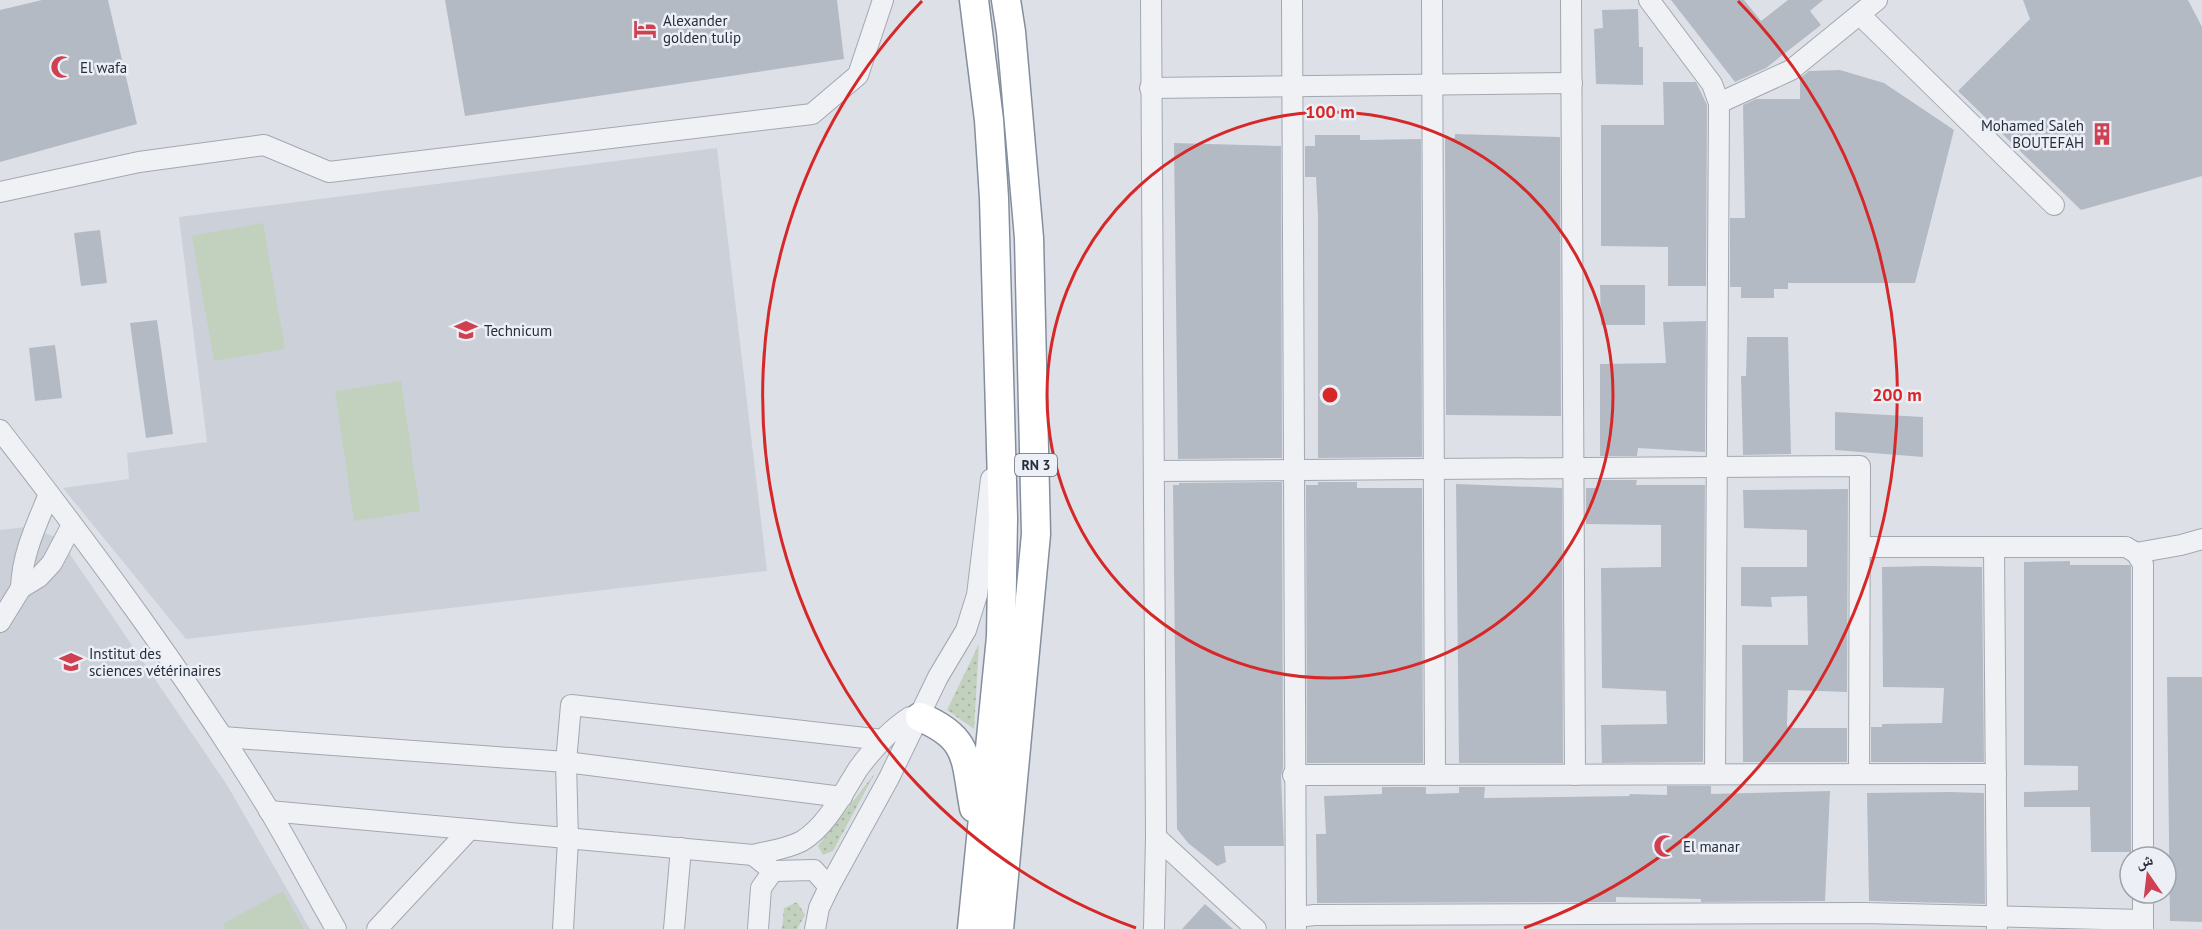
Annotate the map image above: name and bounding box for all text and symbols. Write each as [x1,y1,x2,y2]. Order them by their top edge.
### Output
place label: Alexander golden tulip [663,11,741,47]
hotel icon: Alexander golden tulip [632,16,658,42]
mosque icon: El wafa [49,54,75,80]
place label: El wafa [80,58,127,77]
text: 100 m [1305,100,1355,123]
place label: Mohamed Saleh BOUTEFAH [1981,116,2084,152]
building icon: Mohamed Saleh BOUTEFAH [2089,121,2115,147]
school or university icon: Technicum [453,317,479,343]
place label: Technicum [484,321,552,340]
text: 200 m [1872,383,1922,406]
centre of rings [1320,385,1340,405]
road number: RN 3 [1015,454,1057,476]
place label: Institut des sciences vétérinaires [89,644,221,680]
school or university icon: Institut des sciences vétérinaires [58,649,84,675]
mosque icon: El manar [1652,833,1678,859]
place label: El manar [1683,837,1740,856]
north arrow [2118,845,2178,905]
text: ش [2134,849,2155,872]

